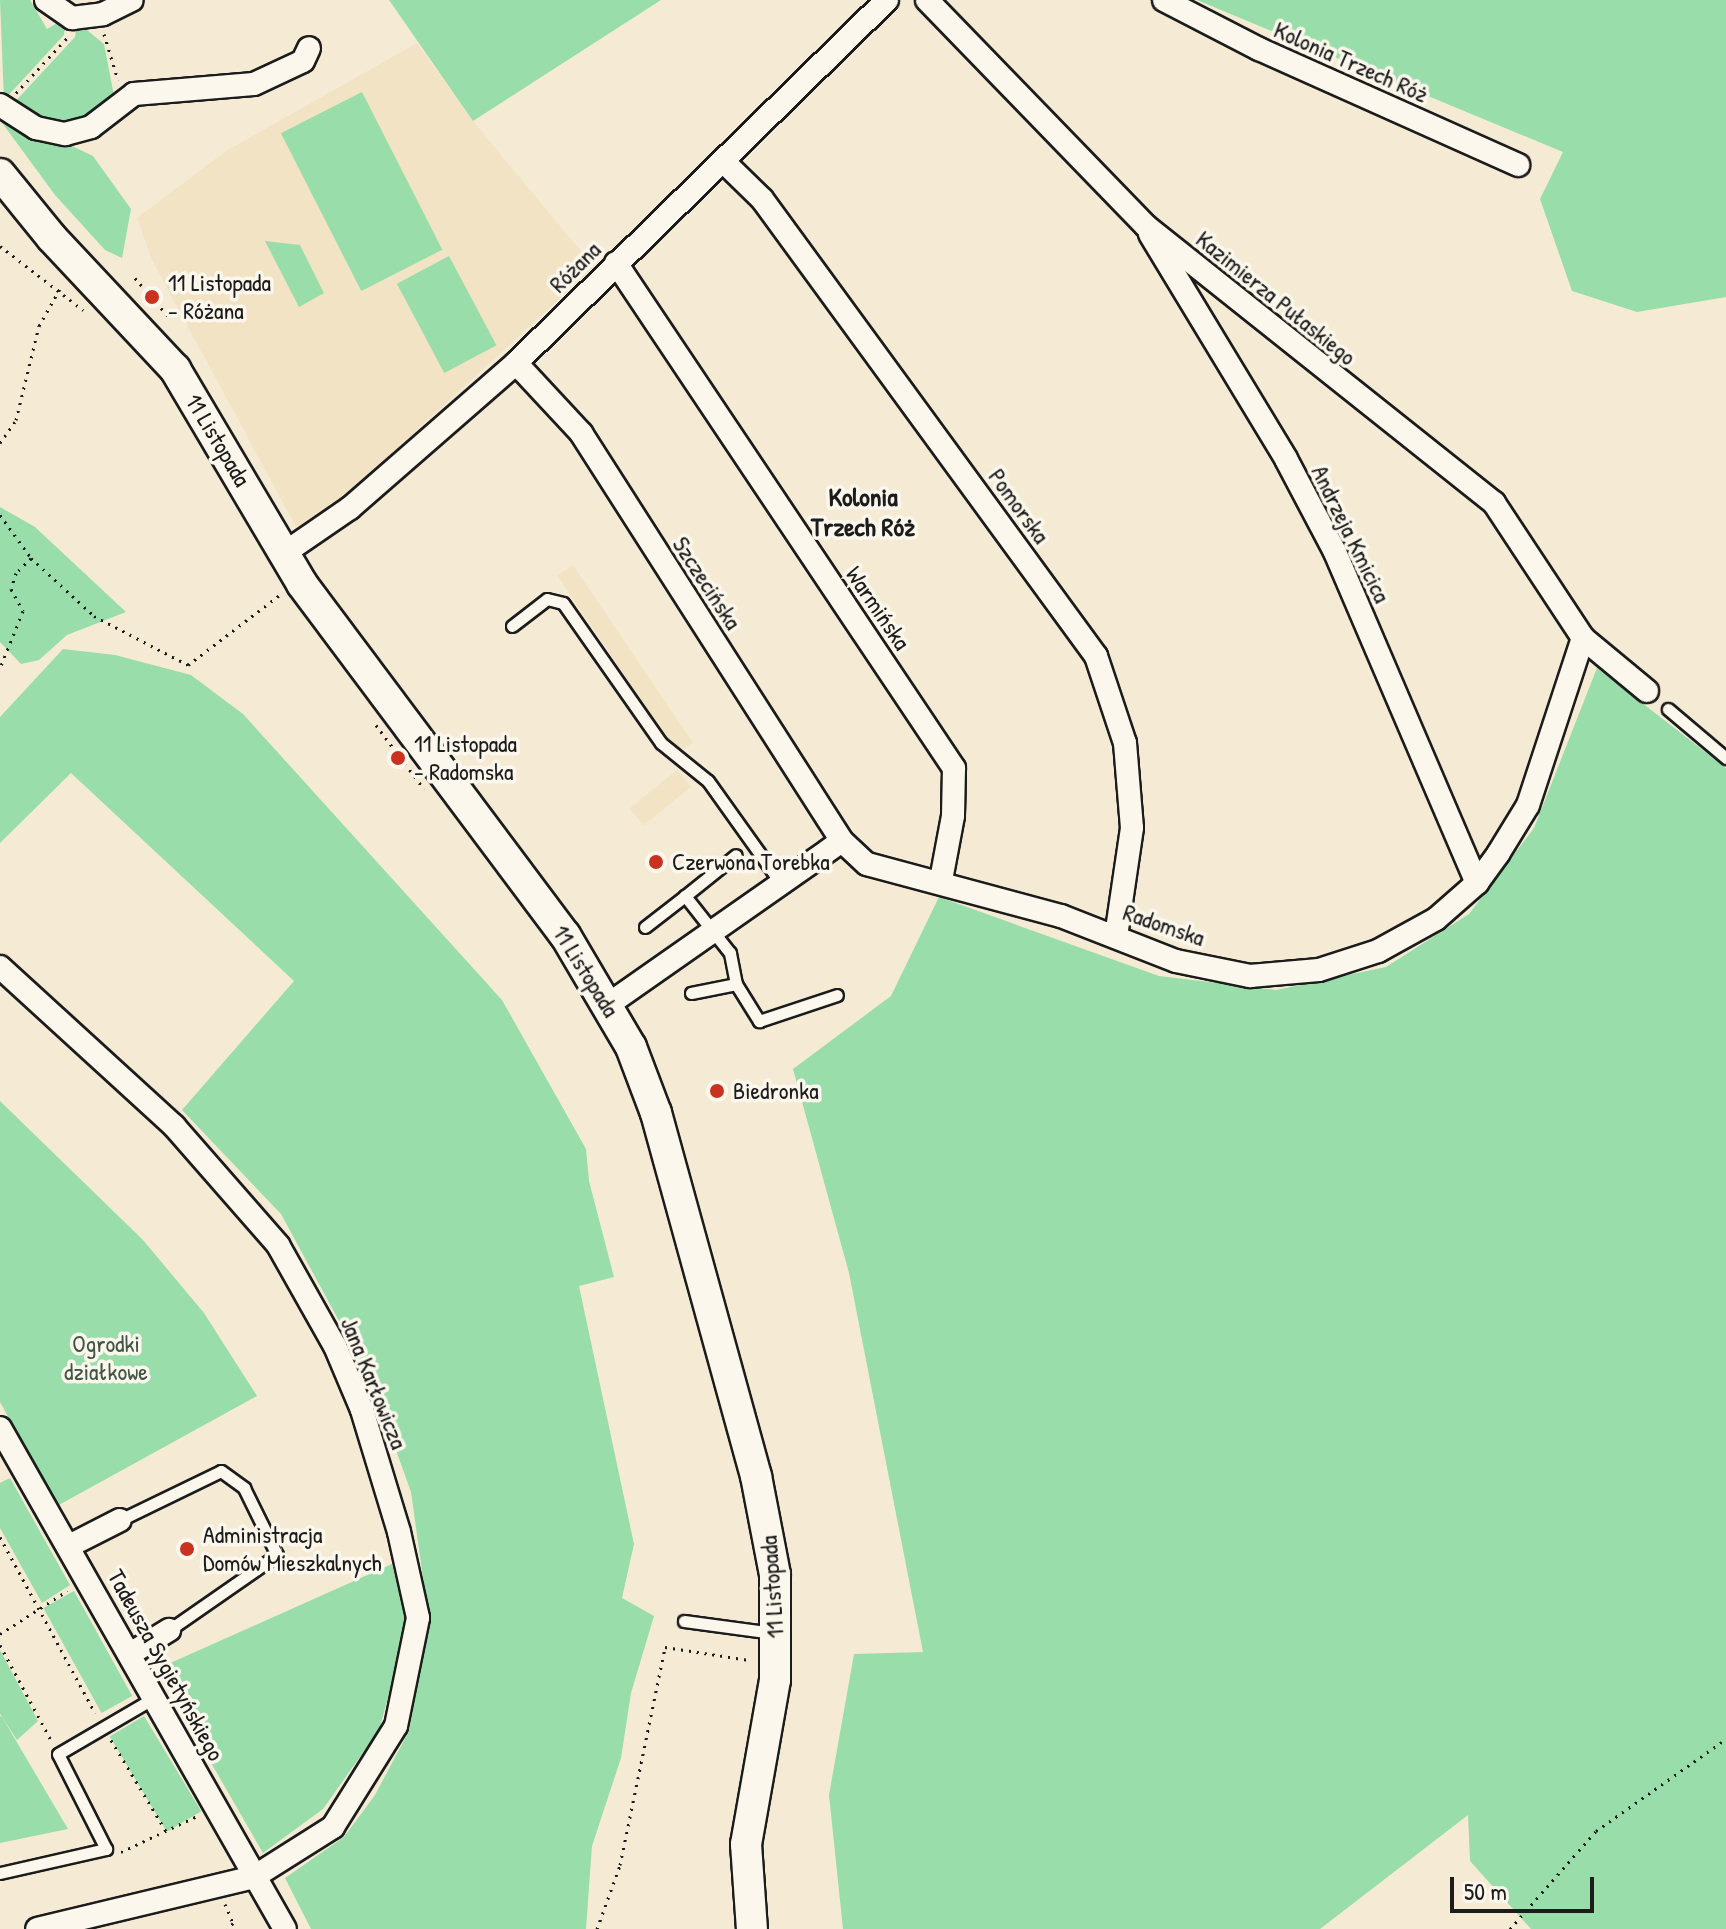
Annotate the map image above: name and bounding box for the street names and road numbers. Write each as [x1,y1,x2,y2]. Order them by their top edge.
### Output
street label: Kolonia Trzech Róż [1270,15,1432,109]
street label: Kazimierza Pułaskiego [1190,225,1362,371]
street label: Różana [543,235,607,299]
street label: 11 Listopada [179,388,257,492]
street label: Andrzeja Kmicica [1305,461,1397,607]
street label: Pomorska [982,463,1056,549]
street label: Szczecińska [666,531,748,635]
street label: Warmińska [840,561,916,655]
street label: Radomska [1119,898,1209,952]
street label: 11 Listopada [547,920,625,1022]
street label: Jana Karłowicza [335,1313,413,1453]
street label: 11 Listopada [754,1535,790,1639]
street label: Tadeusza Sygietyńskiego [102,1564,230,1766]

